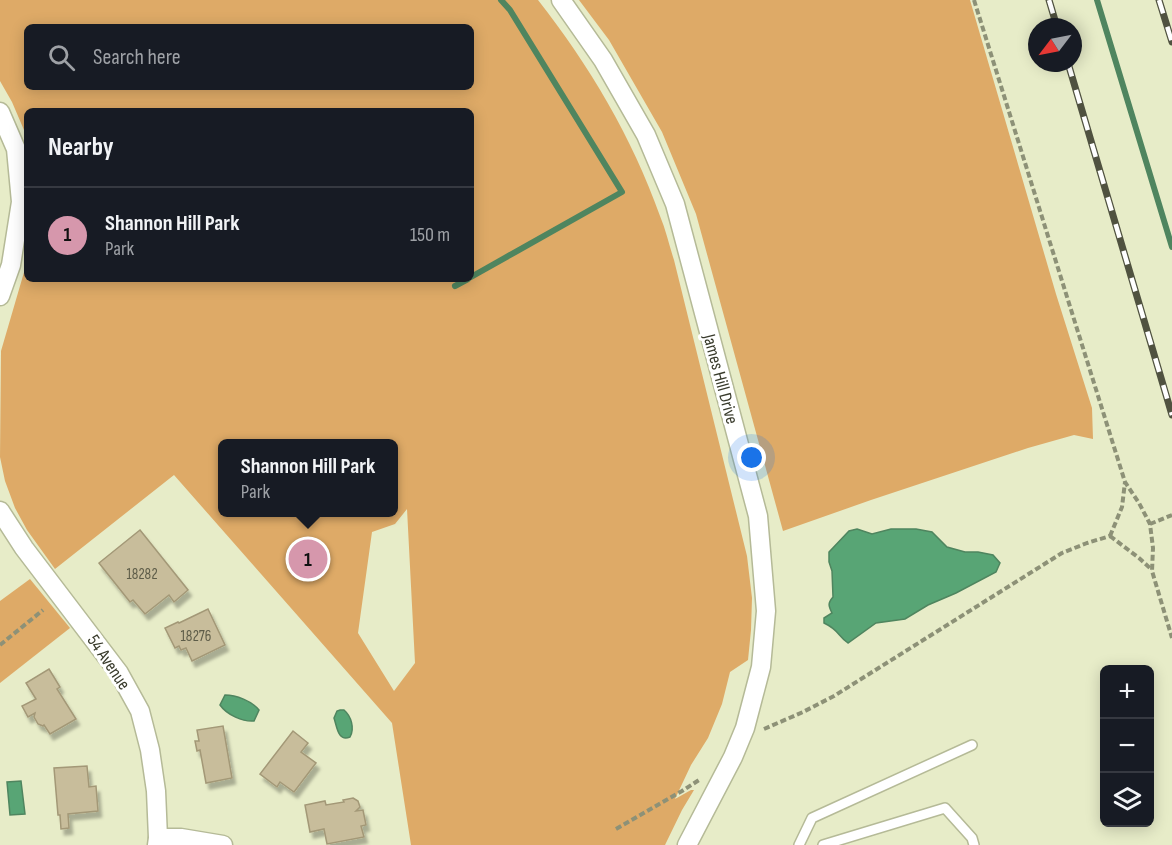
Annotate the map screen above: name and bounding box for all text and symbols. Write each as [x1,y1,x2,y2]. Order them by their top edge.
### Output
north arrow [1028,18,1082,72]
search box [24,24,474,90]
icon: search [45,41,78,74]
text: Search here [93,44,180,71]
text: Nearby [48,132,114,163]
text: Shannon Hill Park [105,210,239,237]
text: 1 [64,223,71,247]
text: 150 m [410,223,450,247]
text: Park [105,237,134,261]
street label: James Hill Drive [698,331,743,426]
popup [218,439,398,517]
your location [737,443,766,472]
text: Shannon Hill Park [241,453,375,480]
text: Park [241,480,270,504]
pin: 1 [288,536,328,582]
house number: 18282 [126,565,158,584]
house number: 18276 [181,627,211,646]
street label: 54 Avenue [83,631,135,694]
map controls [1100,665,1154,827]
button: + [1100,665,1154,719]
button: − [1100,719,1154,773]
button: layers [1100,773,1154,827]

